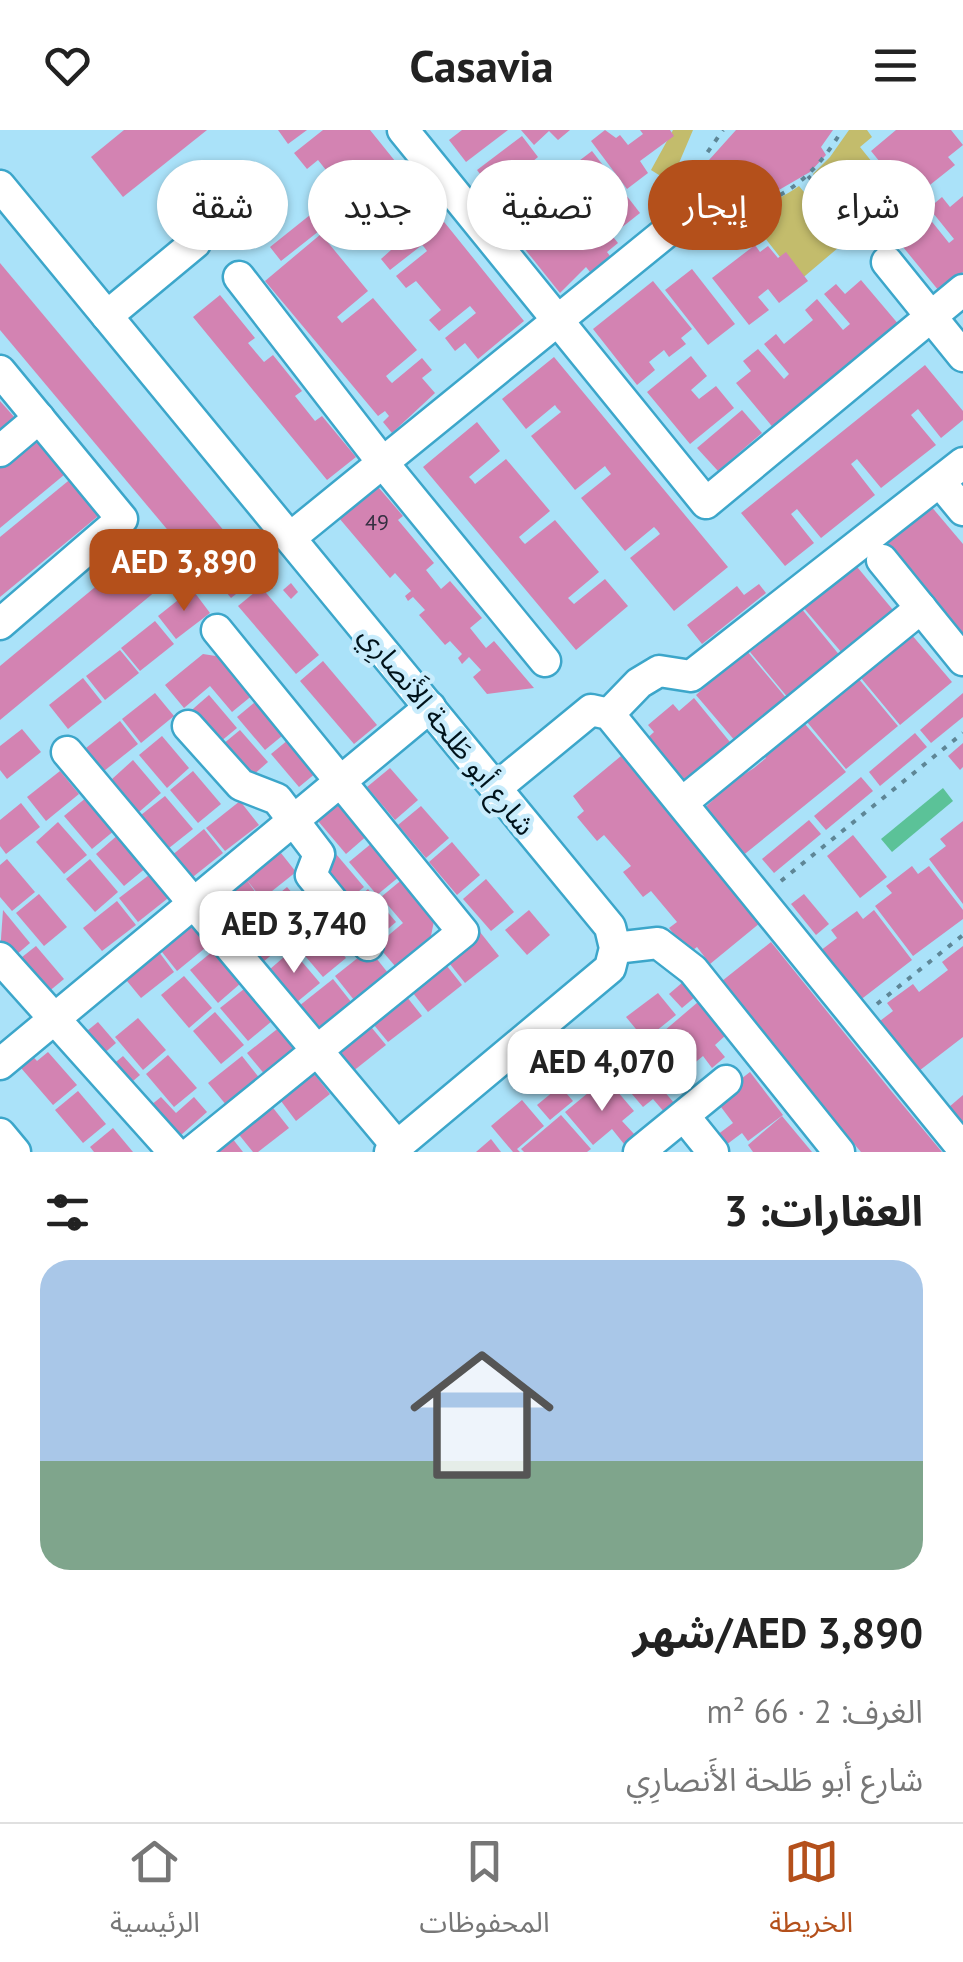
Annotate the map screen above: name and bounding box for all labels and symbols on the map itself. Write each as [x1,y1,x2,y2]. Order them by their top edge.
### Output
house number: 49 [365,508,389,536]
pin: AED 3,890 [70,529,298,614]
street label: شارع أبو طَلحة الأَنصارِي [349,617,545,845]
pin: AED 3,740 [180,891,408,976]
pin: AED 4,070 [488,1029,716,1114]

